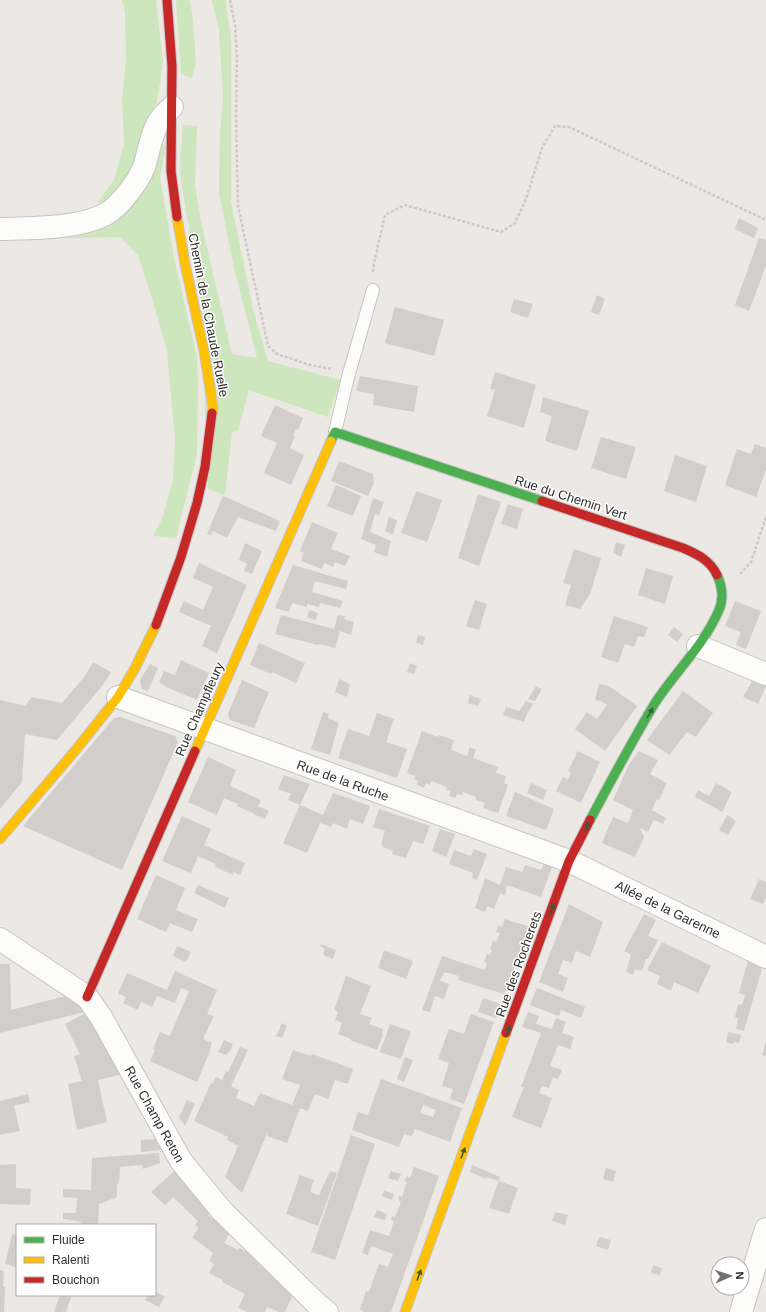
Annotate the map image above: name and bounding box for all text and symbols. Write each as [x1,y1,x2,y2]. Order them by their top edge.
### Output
street label: Chemin de la Chaude Ruelle [185,232,232,398]
street label: Rue du Chemin Vert [513,472,629,523]
street label: Rue Champfleury [172,659,227,758]
one-way arrow [646,708,654,718]
street label: Rue de la Ruche [295,757,391,804]
one-way arrow [584,821,590,832]
street label: Allée de la Garenne [613,878,723,941]
one-way arrow [549,902,555,914]
street label: Rue des Rocherets [492,909,545,1019]
one-way arrow [505,1025,511,1037]
street label: Rue Champ Reton [122,1064,187,1165]
one-way arrow [460,1147,466,1159]
legend [16,1224,156,1296]
text: Fluide [52,1233,85,1247]
text: Ralenti [52,1253,89,1267]
north arrow [710,1256,750,1296]
one-way arrow [416,1269,422,1281]
text: N [734,1271,746,1280]
text: Bouchon [52,1273,99,1287]

